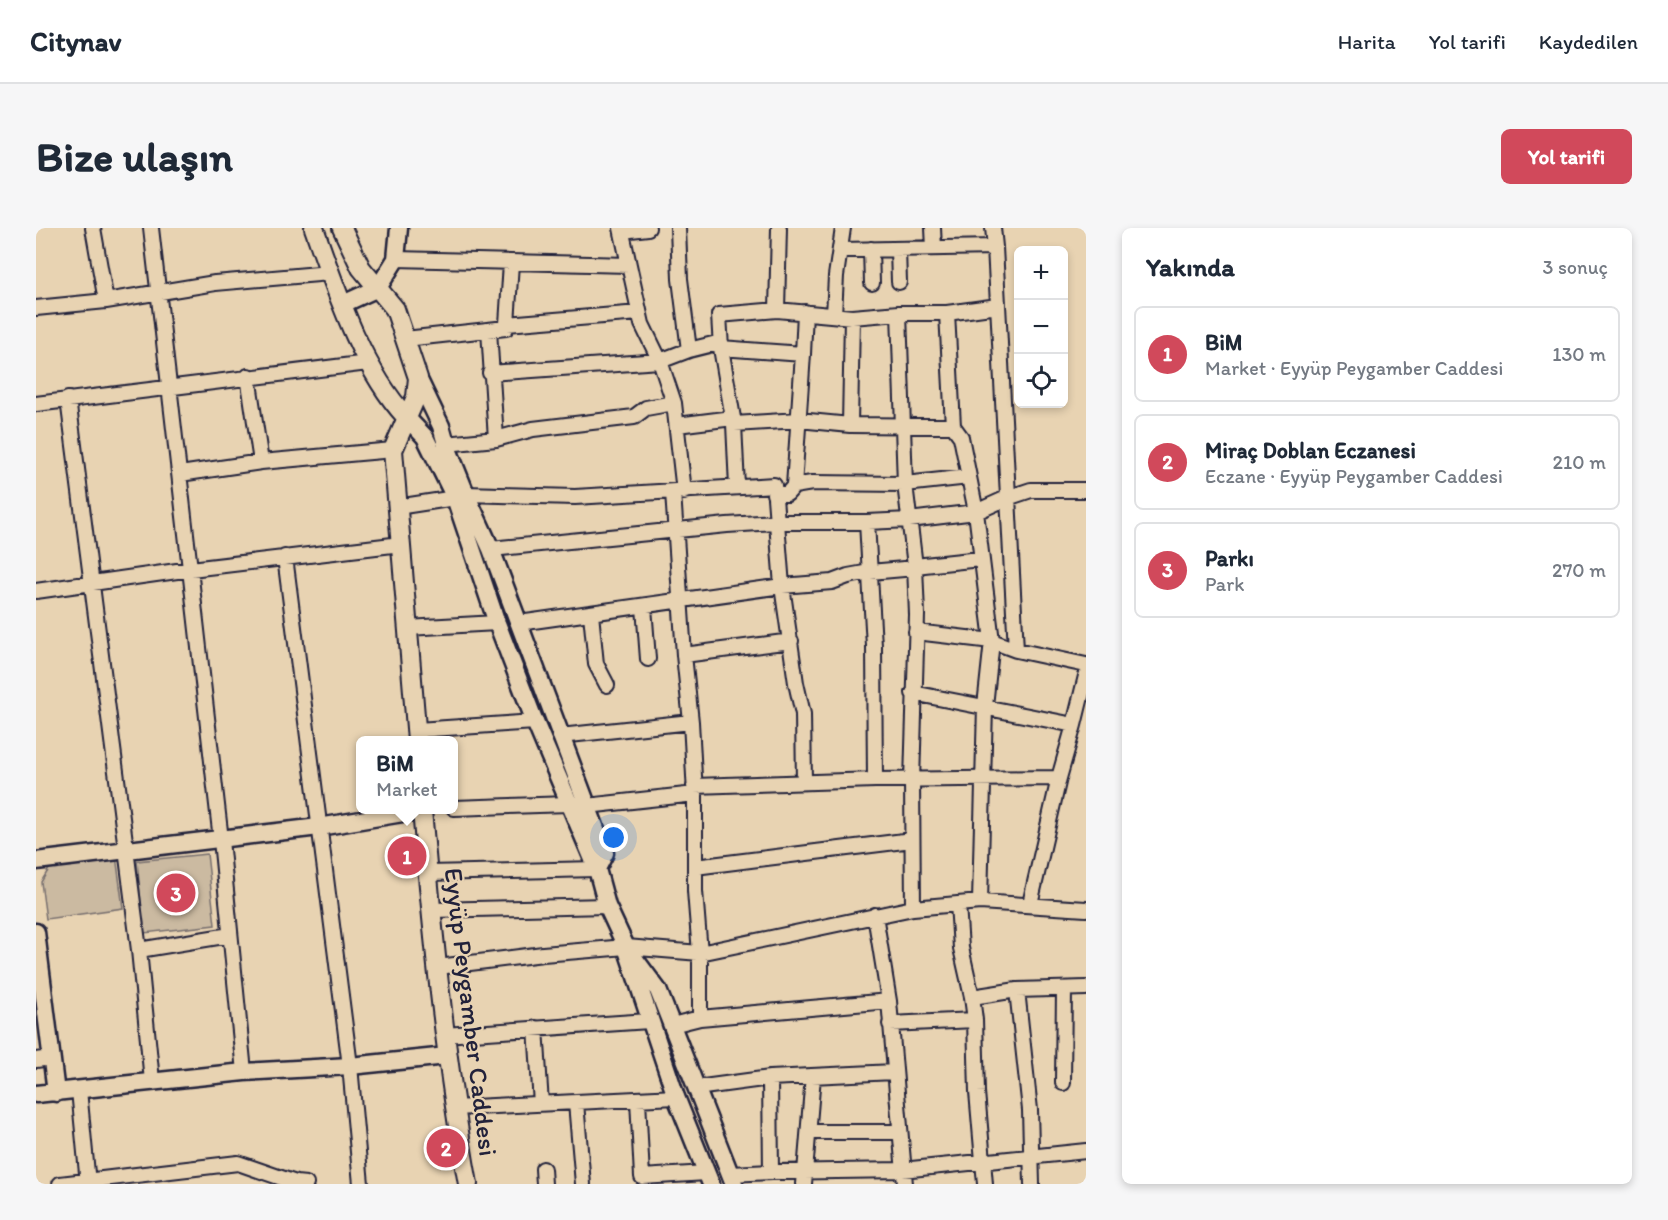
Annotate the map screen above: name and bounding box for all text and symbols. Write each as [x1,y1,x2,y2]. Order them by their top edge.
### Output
text: Citynav [30,24,121,58]
text: Harita [1338,29,1396,54]
text: Yol tarifi [1429,29,1506,54]
text: Kaydedilen [1539,29,1638,54]
button: Yol tarifi [1501,129,1632,184]
text: Bize ulaşın [36,131,233,182]
map controls [1014,246,1068,408]
button: + [1014,246,1068,300]
text: Yakında [1146,251,1235,283]
text: 3 sonuç [1543,255,1608,279]
button: − [1014,300,1068,354]
text: BiM [1205,329,1243,356]
text: 1 [1163,342,1172,366]
text: 130 m [1552,342,1606,366]
button: locate [1014,354,1068,408]
text: Market · Eyyüp Peygamber Caddesi [1205,356,1503,380]
text: Miraç Doblan Eczanesi [1205,437,1416,464]
text: 2 [1162,450,1173,474]
text: 210 m [1553,450,1606,474]
text: Eczane · Eyyüp Peygamber Caddesi [1205,464,1503,488]
text: Parkı [1205,545,1254,572]
text: 3 [1162,558,1173,582]
text: 270 m [1552,558,1606,582]
text: Park [1205,572,1244,596]
popup [356,736,458,814]
text: BiM [376,750,414,777]
text: Market [376,777,438,801]
your location [599,823,628,852]
pin: 1 [388,834,427,878]
street label: Eyyüp Peygamber Caddesi [437,866,505,1158]
pin: 3 [156,870,196,916]
pin: 2 [426,1126,466,1170]

